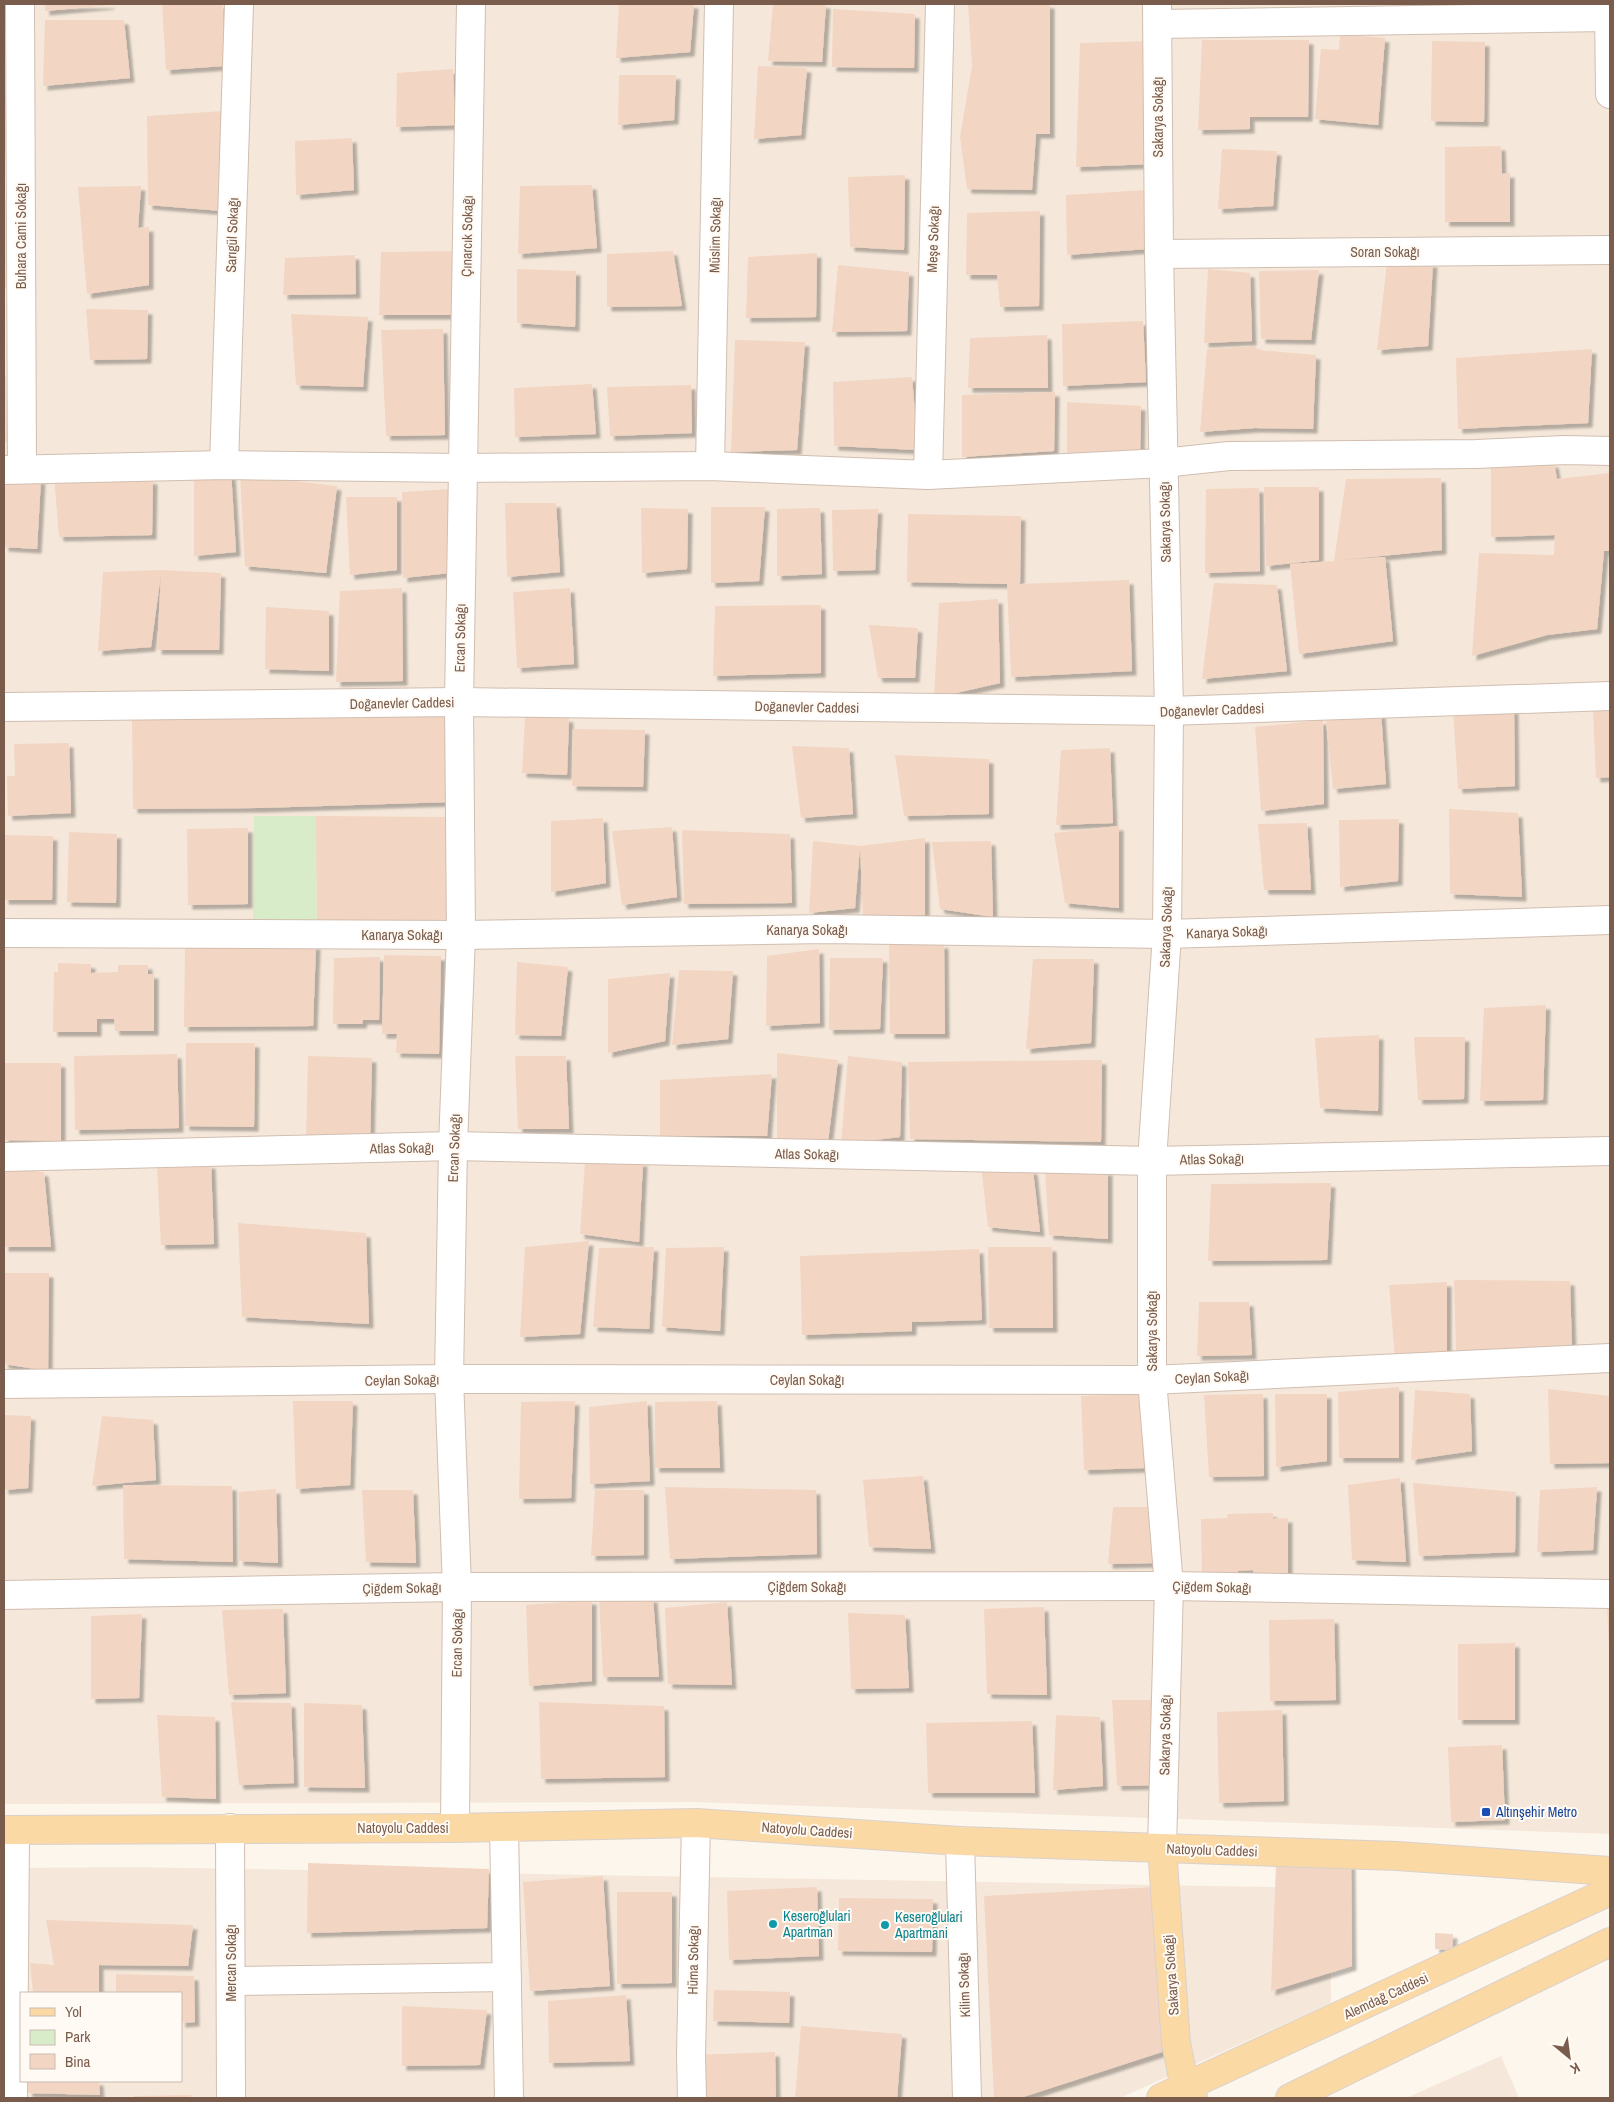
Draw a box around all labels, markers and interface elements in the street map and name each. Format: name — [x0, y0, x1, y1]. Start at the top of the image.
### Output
street label: Sakarya Sokağı — [1149, 76, 1167, 158]
street label: Buhara Cami Sokağı — [12, 183, 30, 289]
street label: Çınarcık Sokağı — [457, 195, 477, 277]
street label: Sarıgül Sokağı — [222, 197, 242, 273]
street label: Müslim Sokağı — [705, 197, 725, 273]
street label: Meşe Sokağı — [923, 205, 943, 273]
street label: Soran Sokağı — [1350, 243, 1420, 261]
street label: Sakarya Sokağı — [1155, 481, 1175, 563]
street label: Ercan Sokağı — [450, 603, 470, 673]
street label: Doğanevler Caddesi — [350, 693, 454, 713]
street label: Doğanevler Caddesi — [755, 697, 859, 717]
street label: Doğanevler Caddesi — [1159, 699, 1265, 721]
street label: Sakarya Sokağı — [1156, 886, 1176, 968]
street label: Kanarya Sokağı — [766, 921, 848, 939]
street label: Kanarya Sokağı — [1186, 922, 1268, 942]
street label: Kanarya Sokağı — [361, 926, 443, 944]
street label: Ercan Sokağı — [444, 1113, 464, 1183]
street label: Atlas Sokağı — [369, 1138, 434, 1158]
street label: Atlas Sokağı — [774, 1144, 839, 1164]
street label: Atlas Sokağı — [1179, 1149, 1244, 1169]
street label: Sakarya Sokağı — [1143, 1290, 1161, 1372]
street label: Ceylan Sokağı — [1174, 1366, 1250, 1388]
street label: Ceylan Sokağı — [365, 1370, 439, 1390]
street label: Ceylan Sokağı — [770, 1371, 844, 1389]
street label: Çiğdem Sokağı — [1172, 1577, 1252, 1597]
street label: Çiğdem Sokağı — [362, 1578, 442, 1598]
street label: Çiğdem Sokağı — [767, 1578, 847, 1596]
street label: Ercan Sokağı — [447, 1608, 467, 1678]
street label: Sakarya Sokağı — [1155, 1694, 1175, 1776]
place label: Altınşehir Metro — [1495, 1803, 1577, 1821]
marker: Altınşehir Metro — [1480, 1806, 1492, 1818]
street label: Natoyolu Caddesi — [761, 1818, 853, 1842]
street label: Natoyolu Caddesi — [357, 1819, 449, 1837]
street label: Natoyolu Caddesi — [1166, 1839, 1258, 1861]
place label: Keseroğlulari Apartman — [782, 1907, 851, 1941]
place label: Keseroğlulari Apartmani — [894, 1908, 963, 1942]
marker: Keseroğlulari Apartman — [767, 1918, 779, 1930]
marker: Keseroğlulari Apartmani — [879, 1919, 891, 1931]
street label: Mercan Sokağı — [222, 1924, 240, 2002]
street label: Hüma Sokağı — [683, 1925, 703, 1995]
street label: Sakarya Sokaği — [1159, 1934, 1183, 2016]
street label: Kilim Sokağı — [954, 1952, 974, 2018]
street label: Alemdağ Caddesi — [1340, 1969, 1431, 2024]
legend — [20, 1992, 182, 2082]
text: Yol — [65, 2001, 82, 2022]
text: Park — [65, 2026, 91, 2047]
north arrow — [1544, 2032, 1594, 2082]
text: Bina — [65, 2051, 90, 2072]
text: K — [1567, 2058, 1583, 2079]

